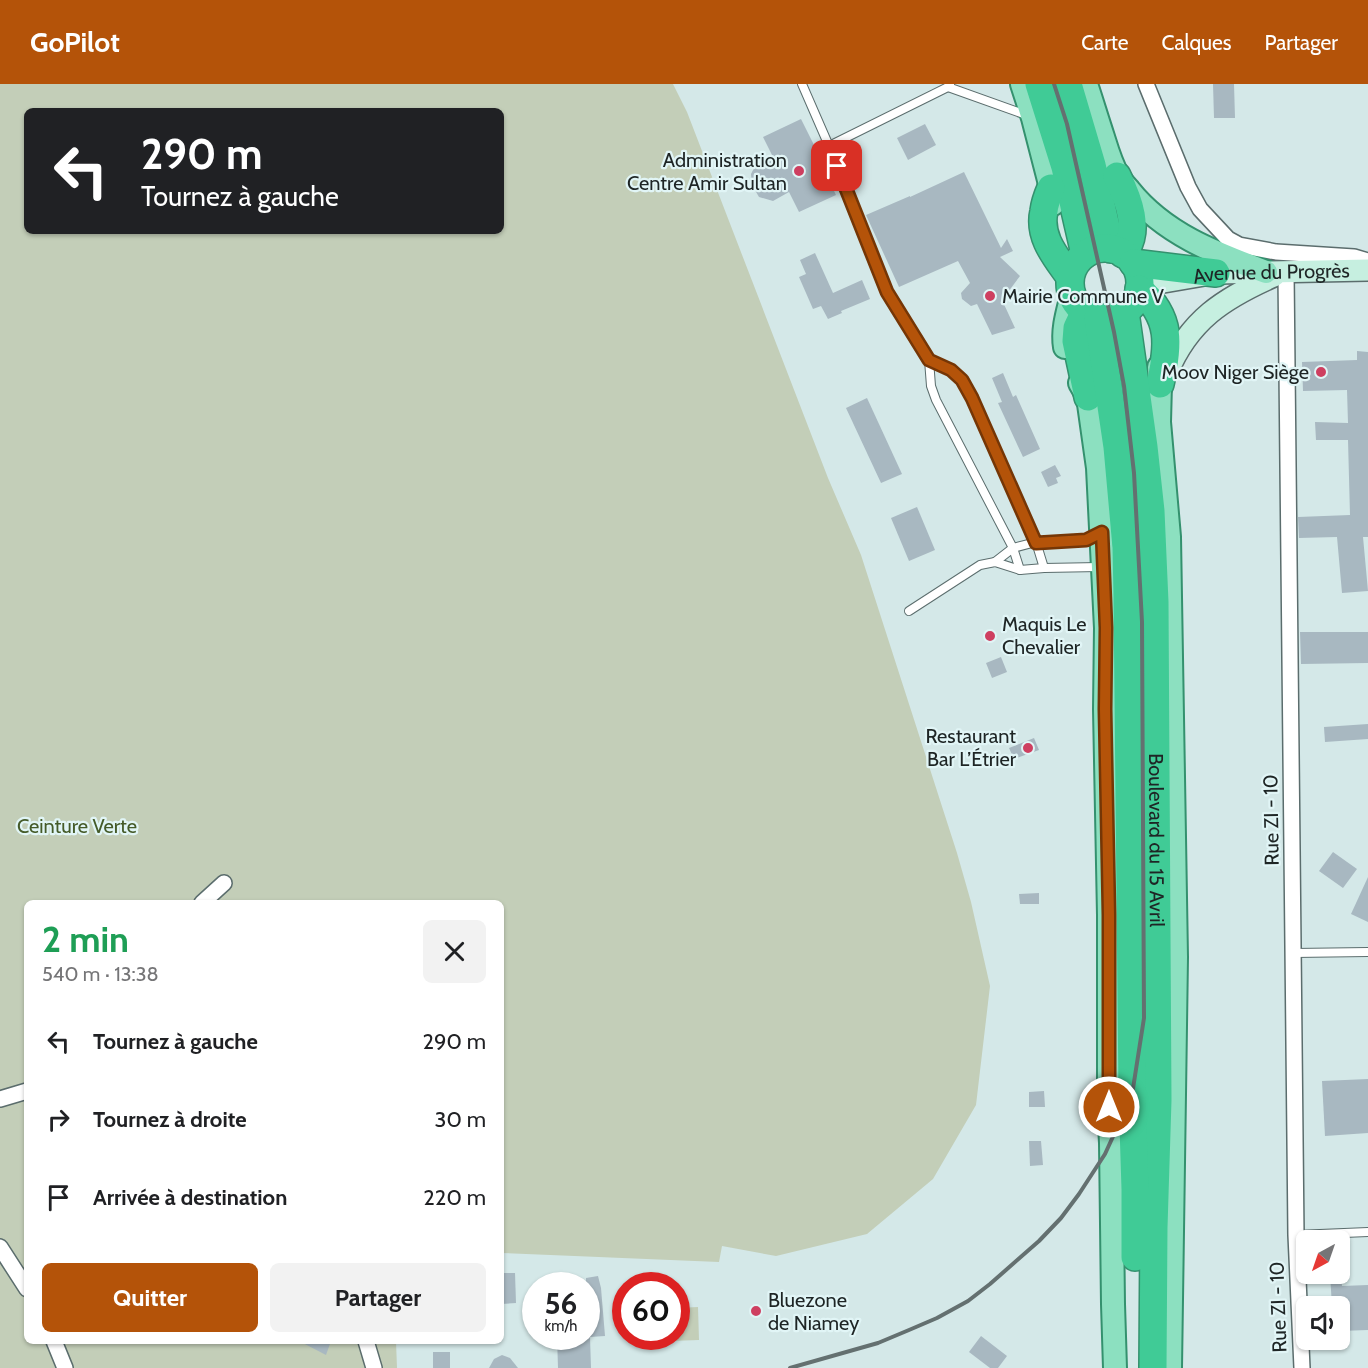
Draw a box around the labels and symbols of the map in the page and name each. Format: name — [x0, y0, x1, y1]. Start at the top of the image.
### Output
pin — [811, 140, 862, 191]
place label: Administration Centre Amir Sultan — [627, 148, 787, 195]
marker: Administration Centre Amir Sultan — [792, 164, 806, 178]
street label: Avenue du Progrès — [1191, 258, 1350, 289]
place label: Mairie Commune V — [1002, 284, 1165, 308]
marker: Mairie Commune V — [983, 289, 997, 303]
place label: Moov Niger Siège — [1161, 360, 1309, 384]
marker: Moov Niger Siège — [1314, 365, 1328, 379]
place label: Maquis Le Chevalier — [1002, 612, 1086, 659]
marker: Maquis Le Chevalier — [983, 629, 997, 643]
place label: Restaurant Bar L’Étrier — [925, 724, 1017, 771]
marker: Restaurant Bar L’Étrier — [1021, 741, 1035, 755]
street label: Boulevard du 15 Avril — [1144, 753, 1169, 928]
street label: Rue ZI - 10 — [1258, 774, 1284, 866]
park label: Ceinture Verte — [17, 814, 137, 838]
position arrow — [1077, 1075, 1141, 1139]
north arrow — [1296, 1230, 1350, 1284]
street label: Rue ZI - 10 — [1264, 1261, 1292, 1353]
speed limit sign: 60 — [612, 1272, 690, 1350]
place label: Bluezone de Niamey — [768, 1288, 859, 1335]
marker: Bluezone de Niamey — [749, 1304, 763, 1318]

